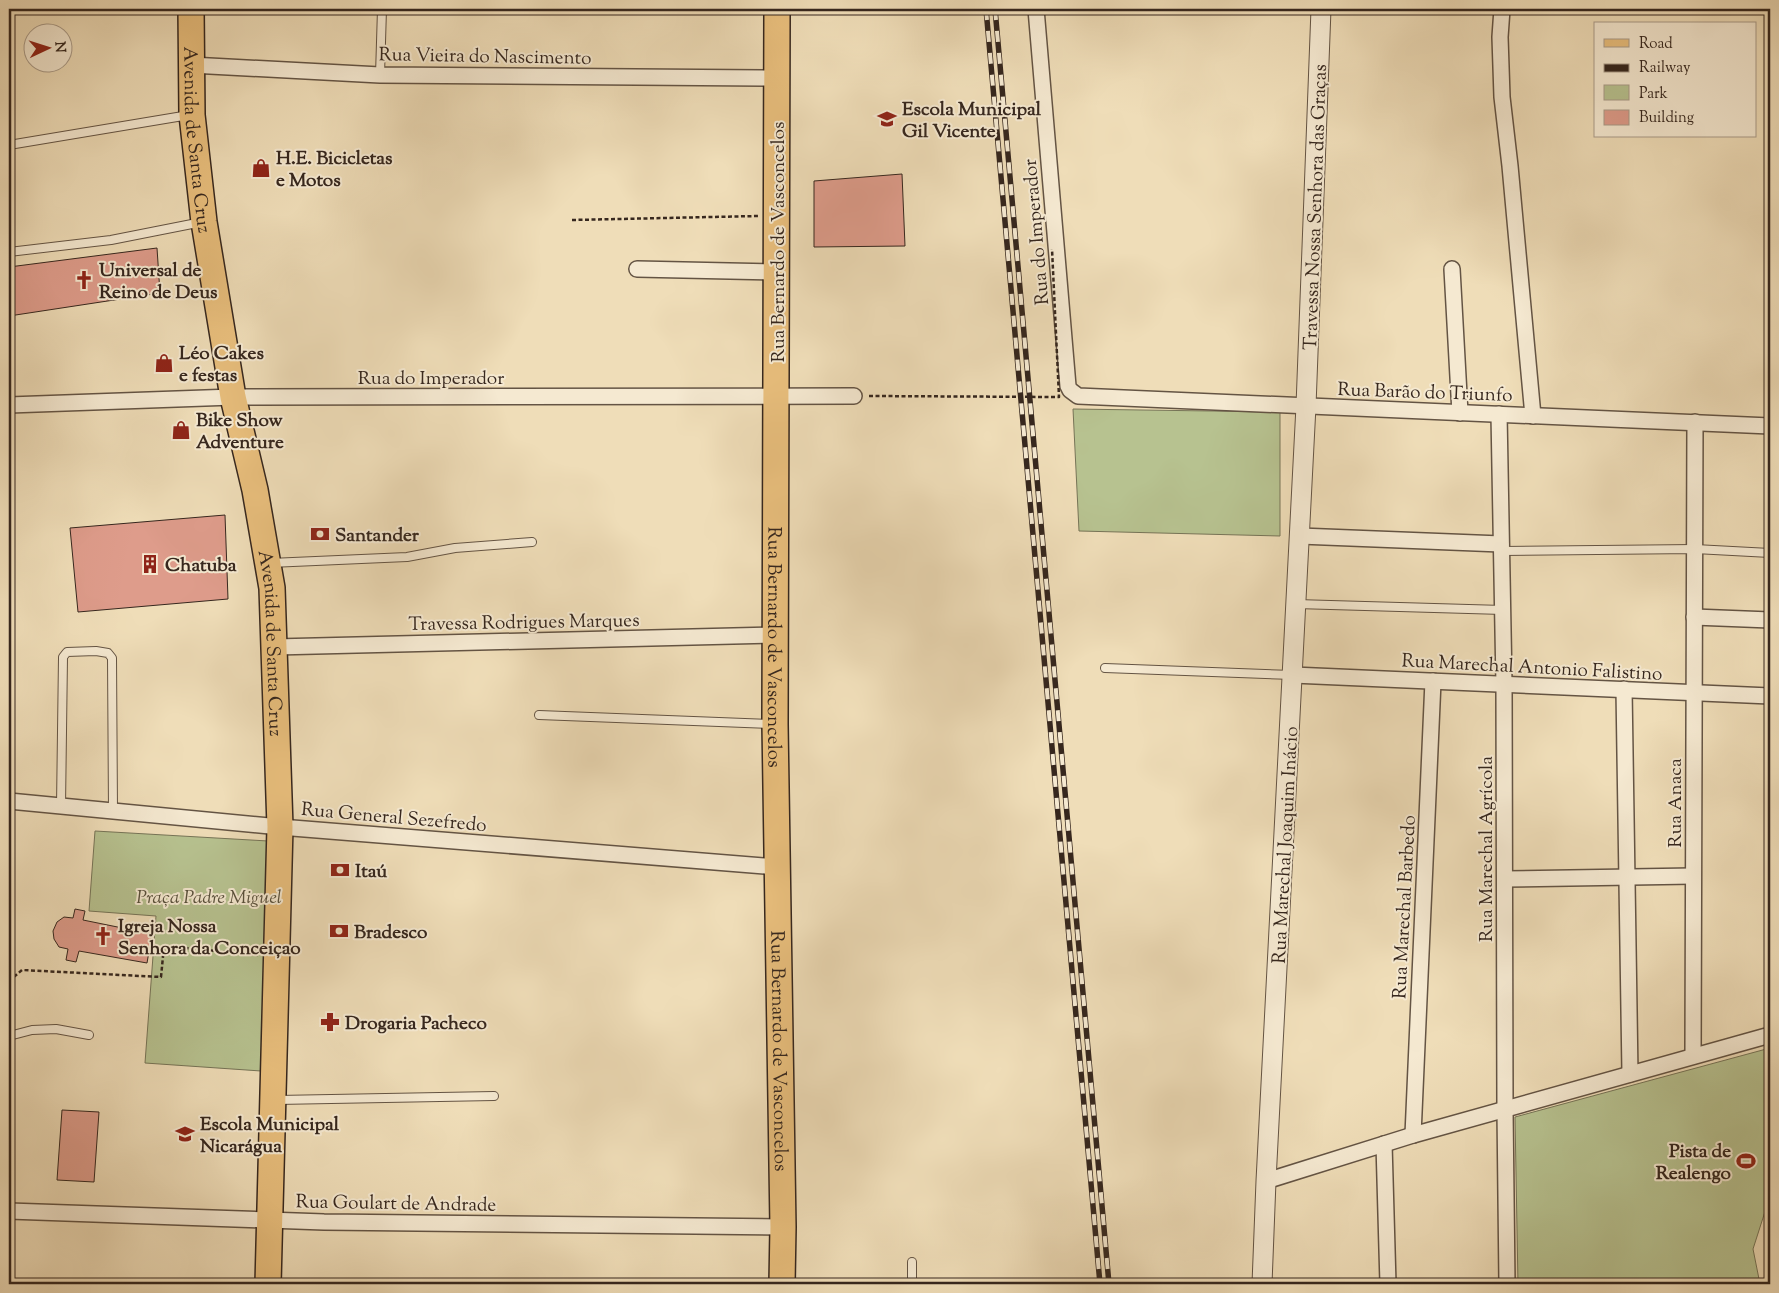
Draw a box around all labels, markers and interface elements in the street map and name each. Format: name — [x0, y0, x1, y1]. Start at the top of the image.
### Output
north arrow — [22, 22, 72, 72]
legend — [1594, 22, 1756, 138]
text: Road — [1639, 34, 1673, 55]
text: N — [49, 41, 69, 54]
street label: Rua Vieira do Nascimento — [378, 42, 592, 73]
street label: Avenida de Santa Cruz — [175, 46, 217, 235]
text: Railway — [1639, 58, 1691, 79]
street label: Travessa Nossa Senhora das Graças — [1298, 64, 1335, 350]
text: Park — [1639, 84, 1668, 105]
place label: Escola Municipal Gil Vicente — [902, 97, 1042, 146]
school or university icon: Escola Municipal Gil Vicente — [876, 108, 898, 130]
text: Building — [1639, 108, 1694, 129]
street label: Rua Bernardo de Vasconcelos — [766, 122, 793, 362]
place label: H.E. Bicicletas e Motos — [276, 146, 393, 195]
shop icon: H.E. Bicicletas e Motos — [250, 157, 272, 179]
street label: Rua do Imperador — [1018, 158, 1057, 306]
place label: Universal de Reino de Deus — [99, 258, 218, 307]
church icon: Universal de Reino de Deus — [73, 269, 95, 291]
place label: Léo Cakes e festas — [179, 341, 264, 390]
shop icon: Léo Cakes e festas — [153, 352, 175, 374]
street label: Rua do Imperador — [358, 366, 504, 393]
street label: Rua Barão do Triunfo — [1337, 377, 1513, 410]
place label: Bike Show Adventure — [196, 408, 284, 457]
shop icon: Bike Show Adventure — [170, 419, 192, 441]
bank icon: Santander — [309, 523, 331, 545]
place label: Santander — [335, 523, 420, 550]
street label: Rua Bernardo de Vasconcelos — [759, 526, 787, 768]
street label: Avenida de Santa Cruz — [250, 548, 288, 737]
building icon: Chatuba — [139, 553, 161, 575]
place label: Chatuba — [165, 553, 237, 580]
street label: Travessa Rodrigues Marques — [408, 608, 640, 639]
street label: Rua Marechal Antonio Falistino — [1401, 648, 1663, 689]
street label: Rua Marechal Joaquim Inácio — [1267, 726, 1306, 965]
street label: Rua Marechal Agrícola — [1474, 756, 1501, 942]
street label: Rua Anaca — [1663, 758, 1690, 848]
street label: Rua General Sezefredo — [300, 797, 488, 840]
street label: Rua Marechal Barbedo — [1387, 814, 1424, 1000]
bank icon: Itaú — [329, 859, 351, 881]
place label: Itaú — [355, 859, 387, 886]
park label: Praça Padre Miguel — [136, 885, 282, 912]
place label: Igreja Nossa Senhora da Conceiçao — [118, 914, 301, 963]
bank icon: Bradesco — [328, 920, 350, 942]
place label: Bradesco — [354, 920, 428, 947]
church icon: Igreja Nossa Senhora da Conceiçao — [92, 925, 114, 947]
street label: Rua Bernardo de Vasconcelos — [762, 930, 793, 1172]
pharmacy icon: Drogaria Pacheco — [319, 1011, 341, 1033]
place label: Drogaria Pacheco — [345, 1011, 487, 1038]
place label: Escola Municipal Nicarágua — [200, 1112, 340, 1161]
school or university icon: Escola Municipal Nicarágua — [174, 1123, 196, 1145]
place label: Pista de Realengo — [1656, 1139, 1732, 1188]
sports icon: Pista de Realengo — [1735, 1150, 1757, 1172]
street label: Rua Goulart de Andrade — [295, 1189, 497, 1220]

